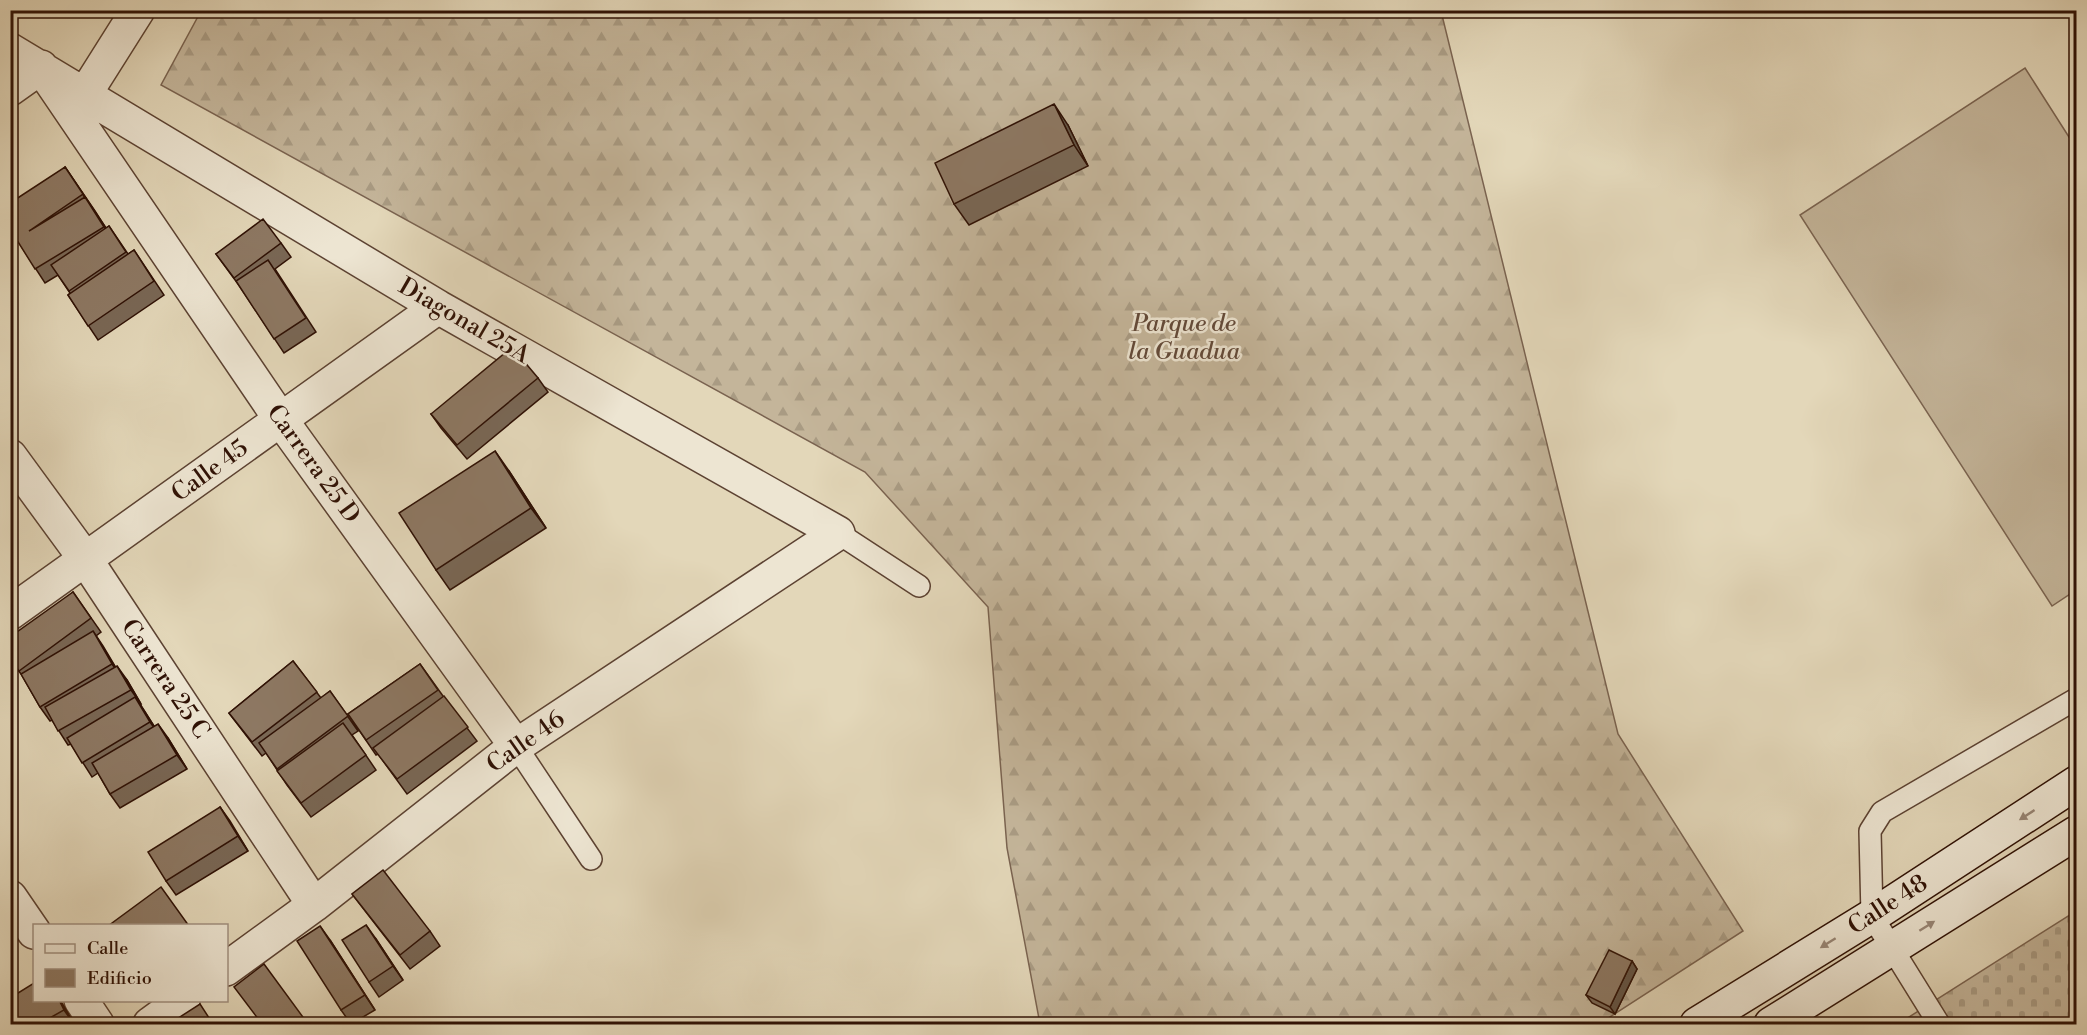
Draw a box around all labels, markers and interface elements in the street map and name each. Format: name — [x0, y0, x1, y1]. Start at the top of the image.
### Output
street label: Diagonal 25A — [393, 271, 535, 371]
park label: Parque de la Guadua — [1128, 309, 1240, 367]
street label: Carrera 25 D — [260, 399, 366, 529]
street label: Calle 45 — [166, 433, 254, 509]
street label: Carrera 25 C — [114, 614, 216, 744]
street label: Calle 46 — [481, 704, 571, 780]
one-way arrow — [2020, 809, 2036, 821]
street label: Calle 48 — [1843, 868, 1933, 942]
one-way arrow — [1919, 921, 1935, 932]
legend — [33, 924, 228, 1002]
text: Calle — [87, 937, 128, 960]
one-way arrow — [1820, 938, 1836, 949]
text: Edificio — [87, 967, 152, 990]

